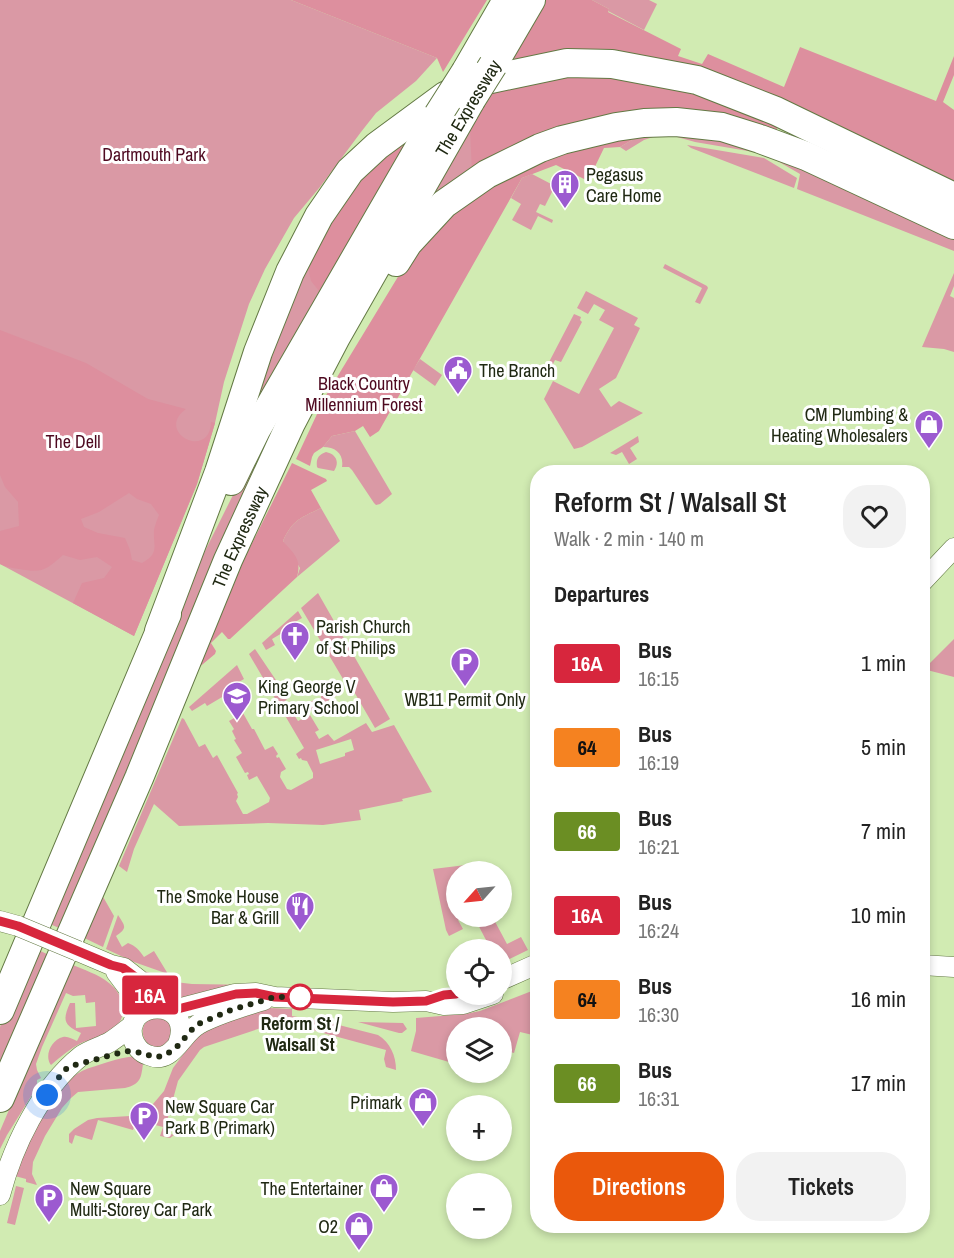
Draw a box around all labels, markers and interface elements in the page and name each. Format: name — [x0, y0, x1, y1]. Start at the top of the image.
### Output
street label: The Expressway — [429, 54, 507, 161]
park label: Dartmouth Park — [102, 142, 206, 167]
place label: Pegasus Care Home — [586, 162, 661, 208]
building icon: Pegasus Care Home — [549, 168, 581, 210]
public building icon: The Branch — [442, 354, 474, 396]
place label: The Branch — [479, 358, 555, 383]
park label: Black Country Millennium Forest — [305, 371, 423, 417]
place label: CM Plumbing & Heating Wholesalers — [771, 402, 908, 448]
shop icon: CM Plumbing & Heating Wholesalers — [913, 408, 945, 450]
park label: The Dell — [46, 429, 100, 454]
street label: The Expressway — [205, 481, 273, 592]
text: Reform St / Walsall St — [554, 483, 786, 521]
button: heart — [843, 485, 906, 548]
text: Walk · 2 min · 140 m — [554, 525, 704, 552]
text: Departures — [554, 579, 649, 609]
place label: Parish Church of St Philips — [316, 614, 410, 660]
church icon: Parish Church of St Philips — [279, 620, 311, 662]
text: Bus — [638, 635, 672, 665]
parking icon: WB11 Permit Only — [449, 646, 481, 688]
text: 1 min — [861, 648, 906, 678]
text: 16A — [571, 649, 603, 678]
text: 16:15 — [638, 665, 679, 692]
place label: King George V Primary School — [258, 674, 359, 720]
school or university icon: King George V Primary School — [221, 680, 253, 722]
place label: WB11 Permit Only — [404, 687, 526, 712]
text: Bus — [638, 719, 672, 749]
text: 5 min — [861, 732, 906, 762]
text: 64 — [577, 733, 597, 762]
text: 16:19 — [638, 749, 679, 776]
text: Bus — [638, 803, 672, 833]
text: 7 min — [861, 816, 906, 846]
text: 66 — [577, 817, 597, 846]
text: 16:21 — [638, 833, 679, 860]
north arrow — [446, 861, 512, 927]
map controls — [446, 861, 512, 1239]
place label: The Smoke House Bar & Grill — [157, 884, 279, 930]
text: Bus — [638, 887, 672, 917]
restaurant icon: The Smoke House Bar & Grill — [284, 890, 316, 932]
text: 10 min — [851, 900, 906, 930]
text: 16A — [571, 901, 603, 930]
text: 16:24 — [638, 917, 679, 944]
button: locate — [446, 939, 512, 1005]
text: Bus — [638, 971, 672, 1001]
line badge: 16A — [116, 976, 184, 1014]
text: 16A — [134, 981, 166, 1010]
marker: Reform St / Walsall St — [287, 984, 313, 1010]
text: 16 min — [851, 984, 906, 1014]
text: 64 — [577, 985, 597, 1014]
text: 16:30 — [638, 1001, 679, 1028]
place label: Reform St / Walsall St — [261, 1011, 340, 1057]
button: layers — [446, 1017, 512, 1083]
text: Bus — [638, 1055, 672, 1085]
text: 17 min — [851, 1068, 906, 1098]
text: 66 — [577, 1069, 597, 1098]
your location — [32, 1080, 62, 1110]
text: 16:31 — [638, 1085, 679, 1112]
shop icon: Primark — [407, 1086, 439, 1128]
place label: Primark — [350, 1090, 403, 1115]
place label: New Square Car Park B (Primark) — [165, 1094, 275, 1140]
button: + — [446, 1095, 512, 1161]
parking icon: New Square Car Park B (Primark) — [128, 1100, 160, 1142]
button: Directions — [554, 1152, 724, 1221]
button: Tickets — [736, 1152, 906, 1221]
shop icon: The Entertainer — [368, 1172, 400, 1214]
button: − — [446, 1173, 512, 1239]
place label: New Square Multi-Storey Car Park — [70, 1176, 213, 1222]
place label: The Entertainer — [260, 1176, 363, 1201]
parking icon: New Square Multi-Storey Car Park — [33, 1182, 65, 1224]
shop icon: O2 — [343, 1210, 375, 1252]
place label: O2 — [318, 1214, 338, 1239]

